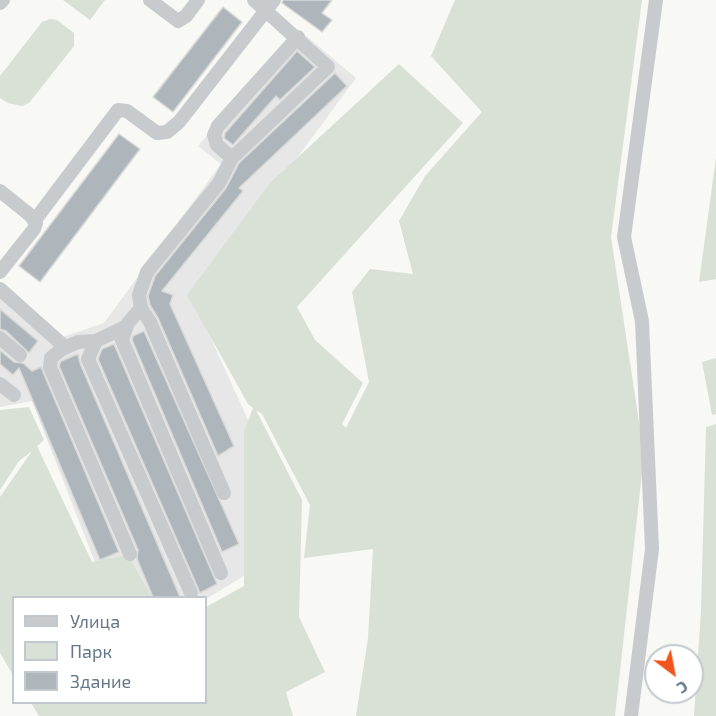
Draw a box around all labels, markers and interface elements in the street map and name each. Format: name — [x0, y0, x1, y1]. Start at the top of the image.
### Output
legend — [12, 596, 207, 704]
text: Улица — [70, 610, 120, 632]
text: Парк — [70, 640, 112, 662]
north arrow — [644, 644, 704, 704]
text: Здание — [70, 670, 131, 692]
text: С — [674, 677, 692, 699]

